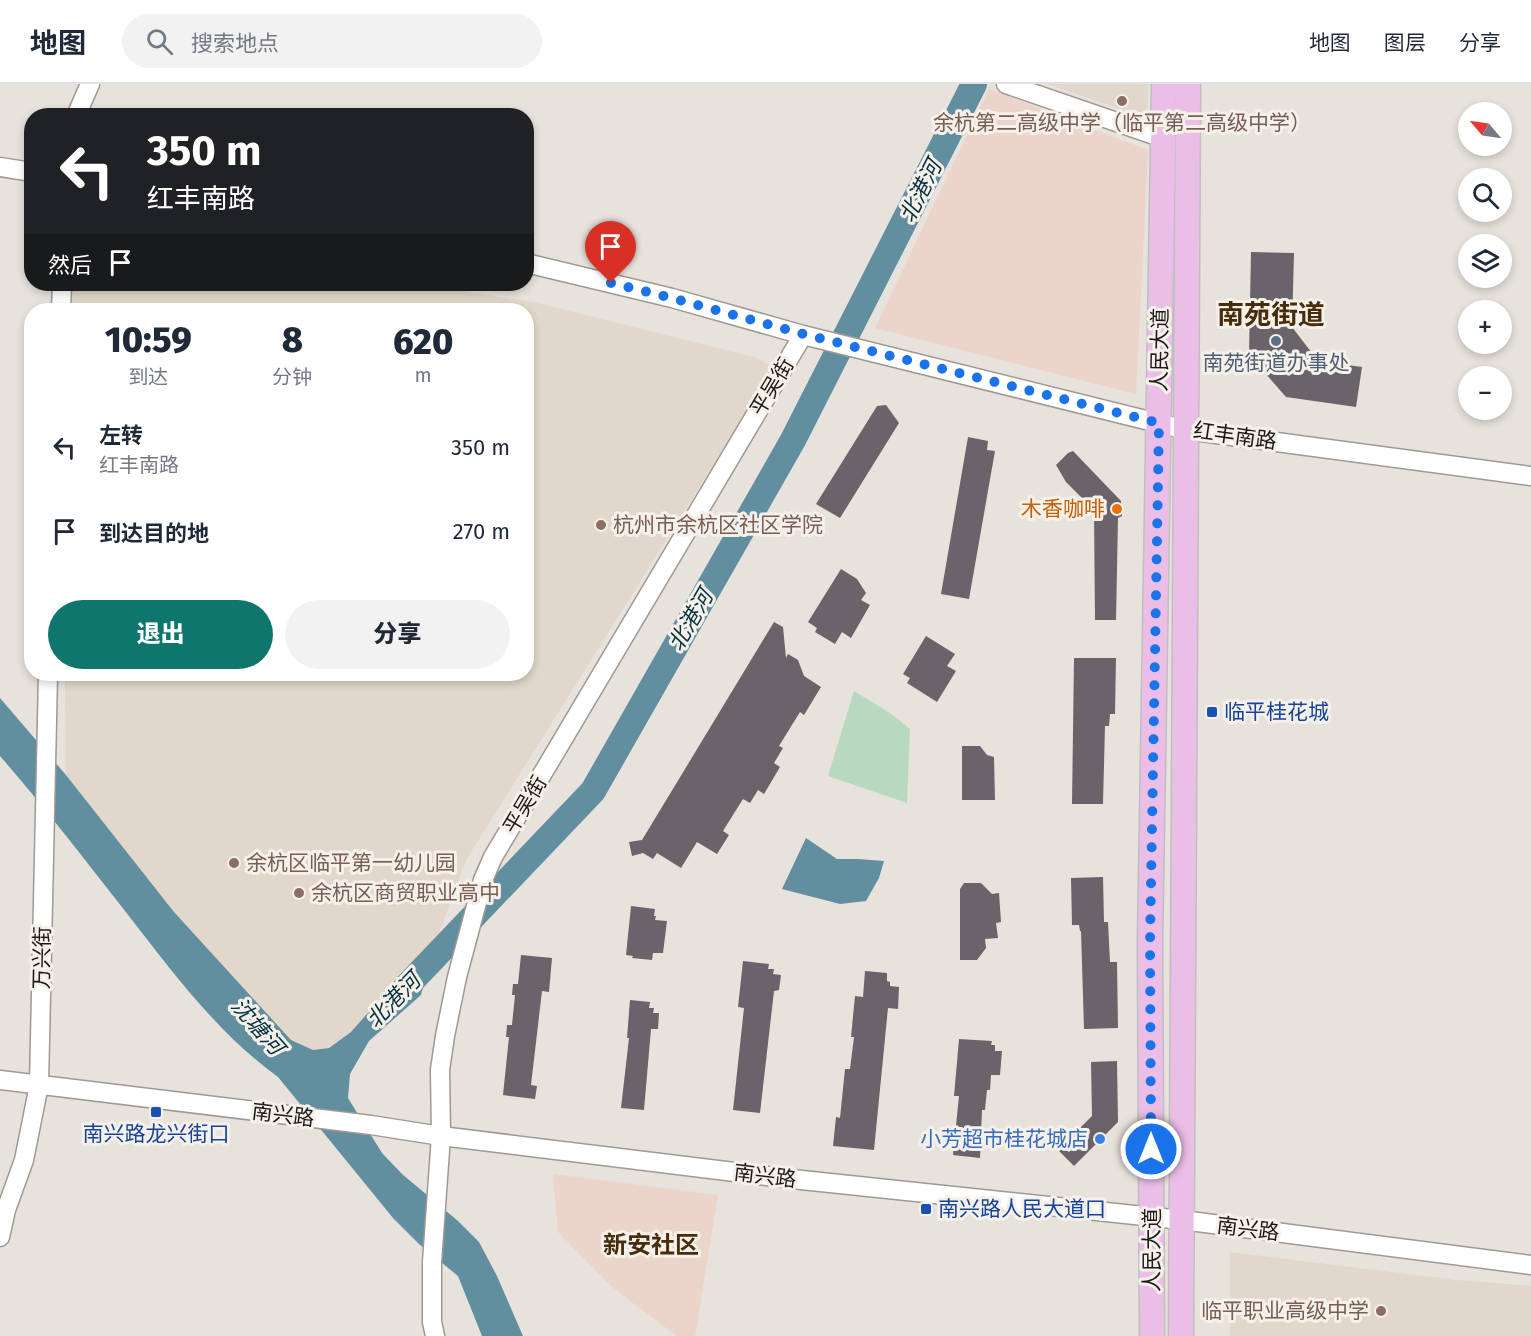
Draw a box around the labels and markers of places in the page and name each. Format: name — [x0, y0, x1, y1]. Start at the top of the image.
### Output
marker: 余杭第二高级中学（临平第二高级中学） — [1115, 94, 1129, 108]
place label: 余杭第二高级中学（临平第二高级中学） — [933, 110, 1311, 136]
pin — [585, 221, 636, 283]
marker: 南苑街道办事处 — [1269, 334, 1283, 348]
place label: 南苑街道办事处 — [1203, 350, 1350, 376]
place label: 木香咖啡 — [1021, 496, 1105, 522]
marker: 木香咖啡 — [1110, 502, 1124, 516]
place label: 杭州市余杭区社区学院 — [613, 512, 823, 538]
marker: 杭州市余杭区社区学院 — [594, 518, 608, 532]
place label: 临平桂花城 — [1224, 699, 1329, 725]
marker: 临平桂花城 — [1205, 705, 1219, 719]
place label: 余杭区临平第一幼儿园 — [246, 850, 456, 876]
marker: 余杭区临平第一幼儿园 — [227, 856, 241, 870]
place label: 余杭区商贸职业高中 — [311, 880, 500, 906]
marker: 余杭区商贸职业高中 — [292, 886, 306, 900]
marker: 南兴路龙兴街口 — [149, 1105, 163, 1119]
place label: 南兴路龙兴街口 — [83, 1121, 230, 1147]
place label: 小芳超市桂花城店 — [920, 1126, 1088, 1152]
marker: 小芳超市桂花城店 — [1093, 1132, 1107, 1146]
place label: 南兴路人民大道口 — [938, 1196, 1106, 1222]
marker: 南兴路人民大道口 — [919, 1202, 933, 1216]
place label: 临平职业高级中学 — [1201, 1298, 1369, 1324]
marker: 临平职业高级中学 — [1374, 1304, 1388, 1318]

